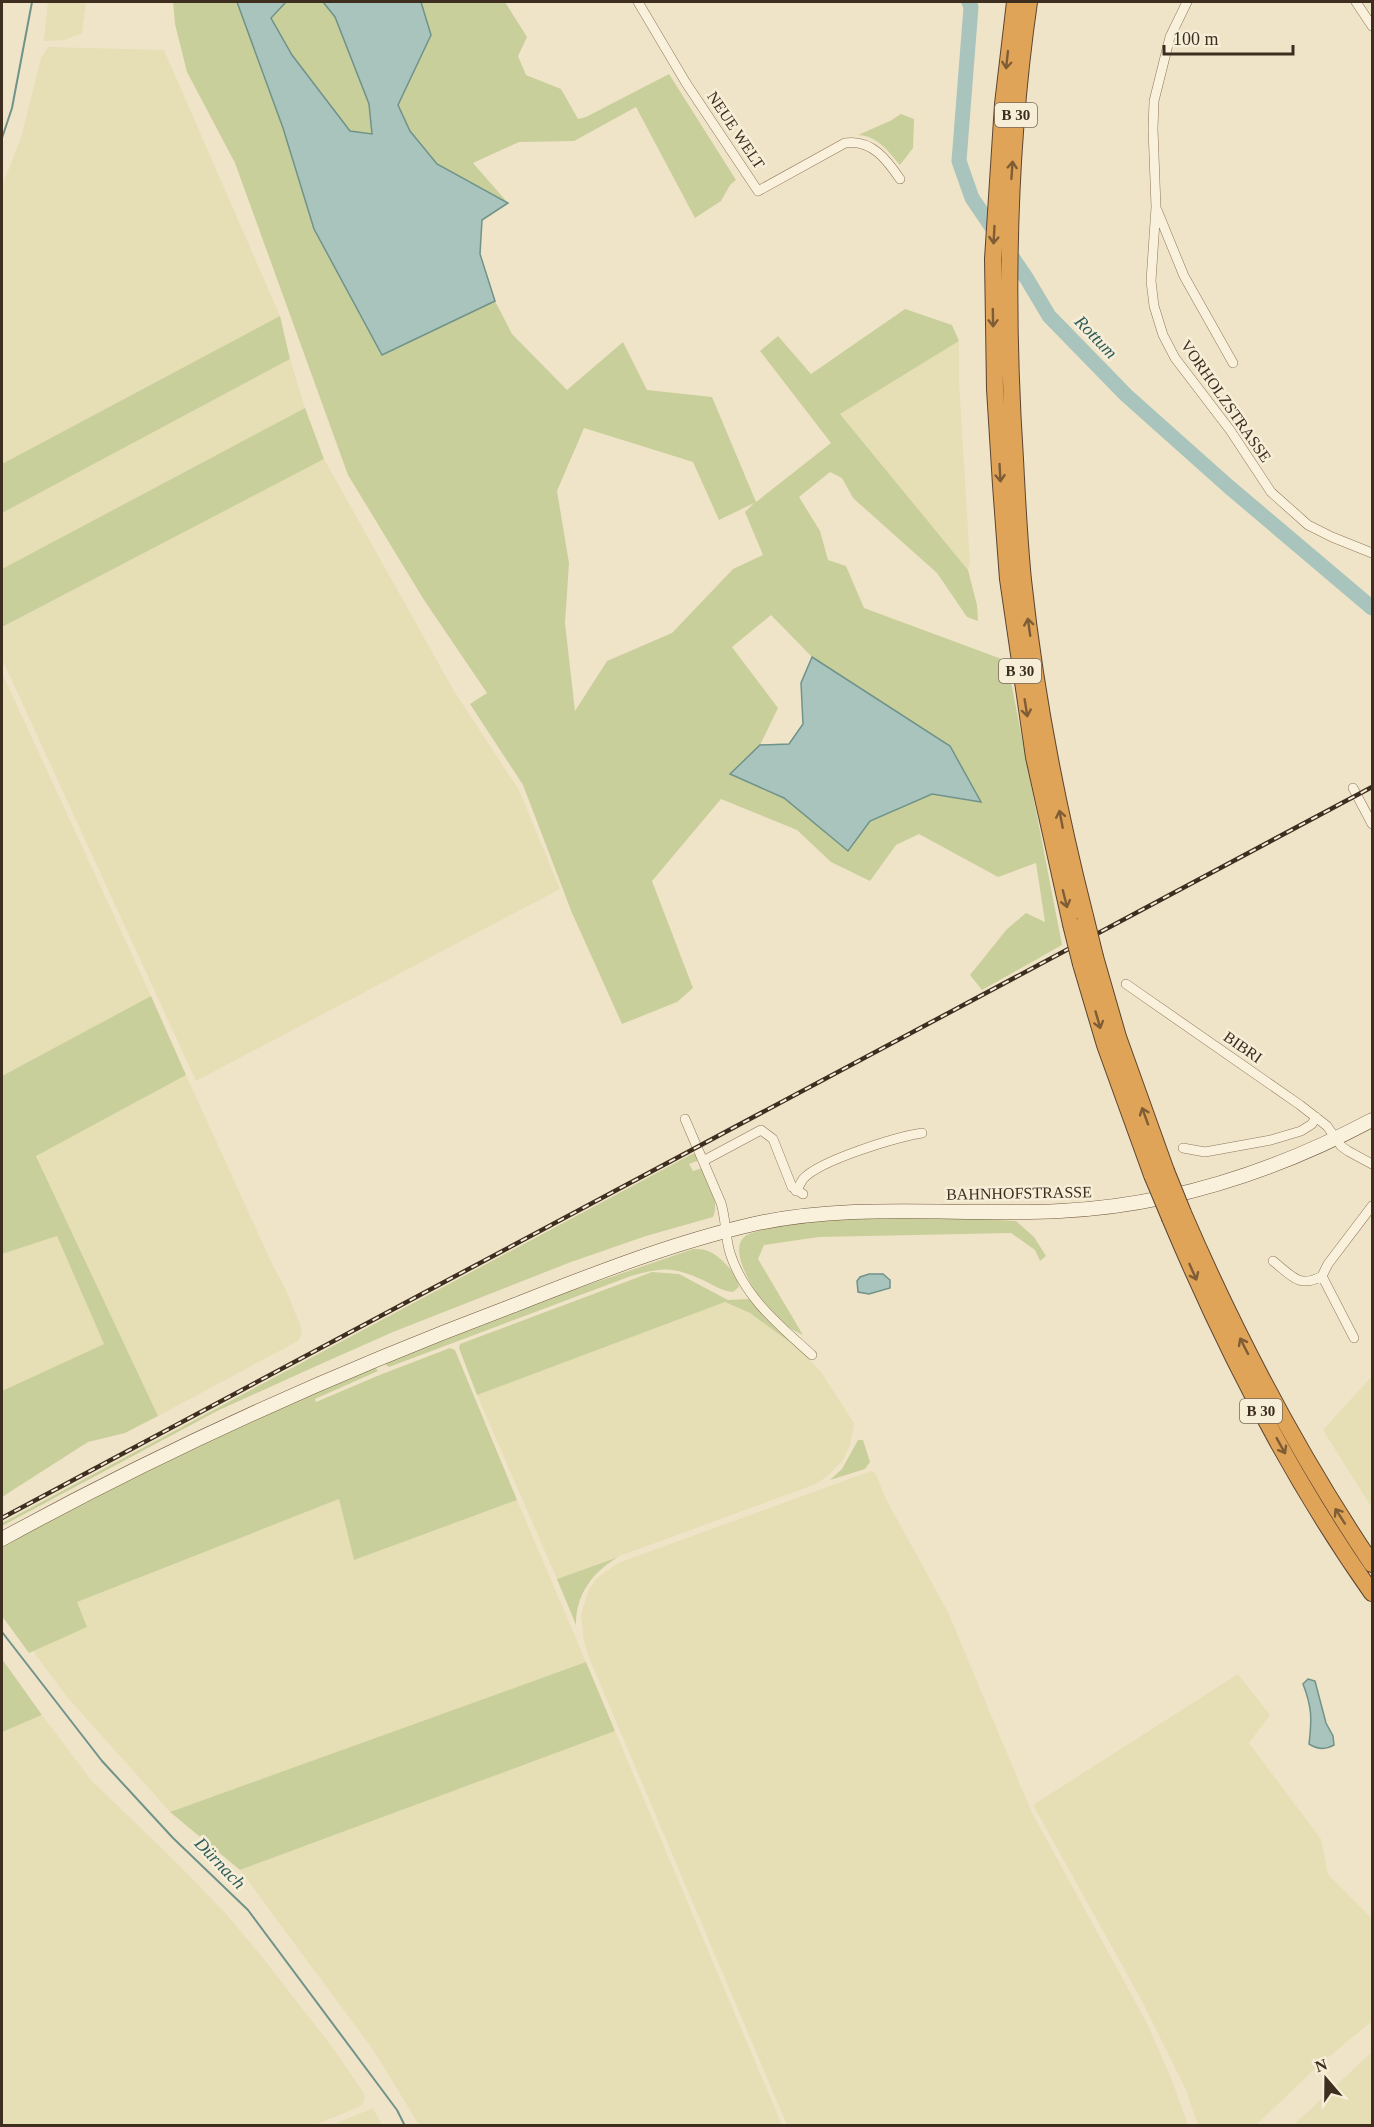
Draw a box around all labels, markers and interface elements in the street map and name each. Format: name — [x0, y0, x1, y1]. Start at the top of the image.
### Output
scale bar — [1164, 18, 1293, 56]
text: 100 m — [1173, 29, 1219, 49]
one-way arrow — [1002, 49, 1013, 69]
street label: NEUE WELT — [704, 88, 768, 172]
road number: B 30 — [995, 103, 1037, 127]
one-way arrow — [1007, 160, 1018, 180]
one-way arrow — [989, 225, 1000, 245]
one-way arrow — [987, 307, 999, 327]
water label: Rottum — [1070, 311, 1121, 363]
street label: VORHOLZSTRASSE — [1177, 337, 1275, 465]
one-way arrow — [994, 462, 1005, 482]
one-way arrow — [1024, 617, 1035, 637]
road number: B 30 — [999, 659, 1041, 683]
one-way arrow — [1021, 698, 1032, 717]
one-way arrow — [1055, 810, 1067, 829]
one-way arrow — [1059, 889, 1071, 908]
one-way arrow — [1093, 1010, 1104, 1029]
street label: BIBRI — [1221, 1028, 1265, 1066]
one-way arrow — [1139, 1107, 1150, 1126]
street label: BAHNHOFSTRASSE — [946, 1183, 1092, 1203]
one-way arrow — [1188, 1262, 1199, 1281]
one-way arrow — [1238, 1338, 1249, 1356]
road number: B 30 — [1240, 1399, 1282, 1423]
one-way arrow — [1275, 1437, 1287, 1454]
one-way arrow — [1334, 1508, 1346, 1525]
water label: Dürnach — [190, 1832, 249, 1893]
north arrow — [1296, 2049, 1356, 2109]
text: N — [1313, 2055, 1330, 2075]

